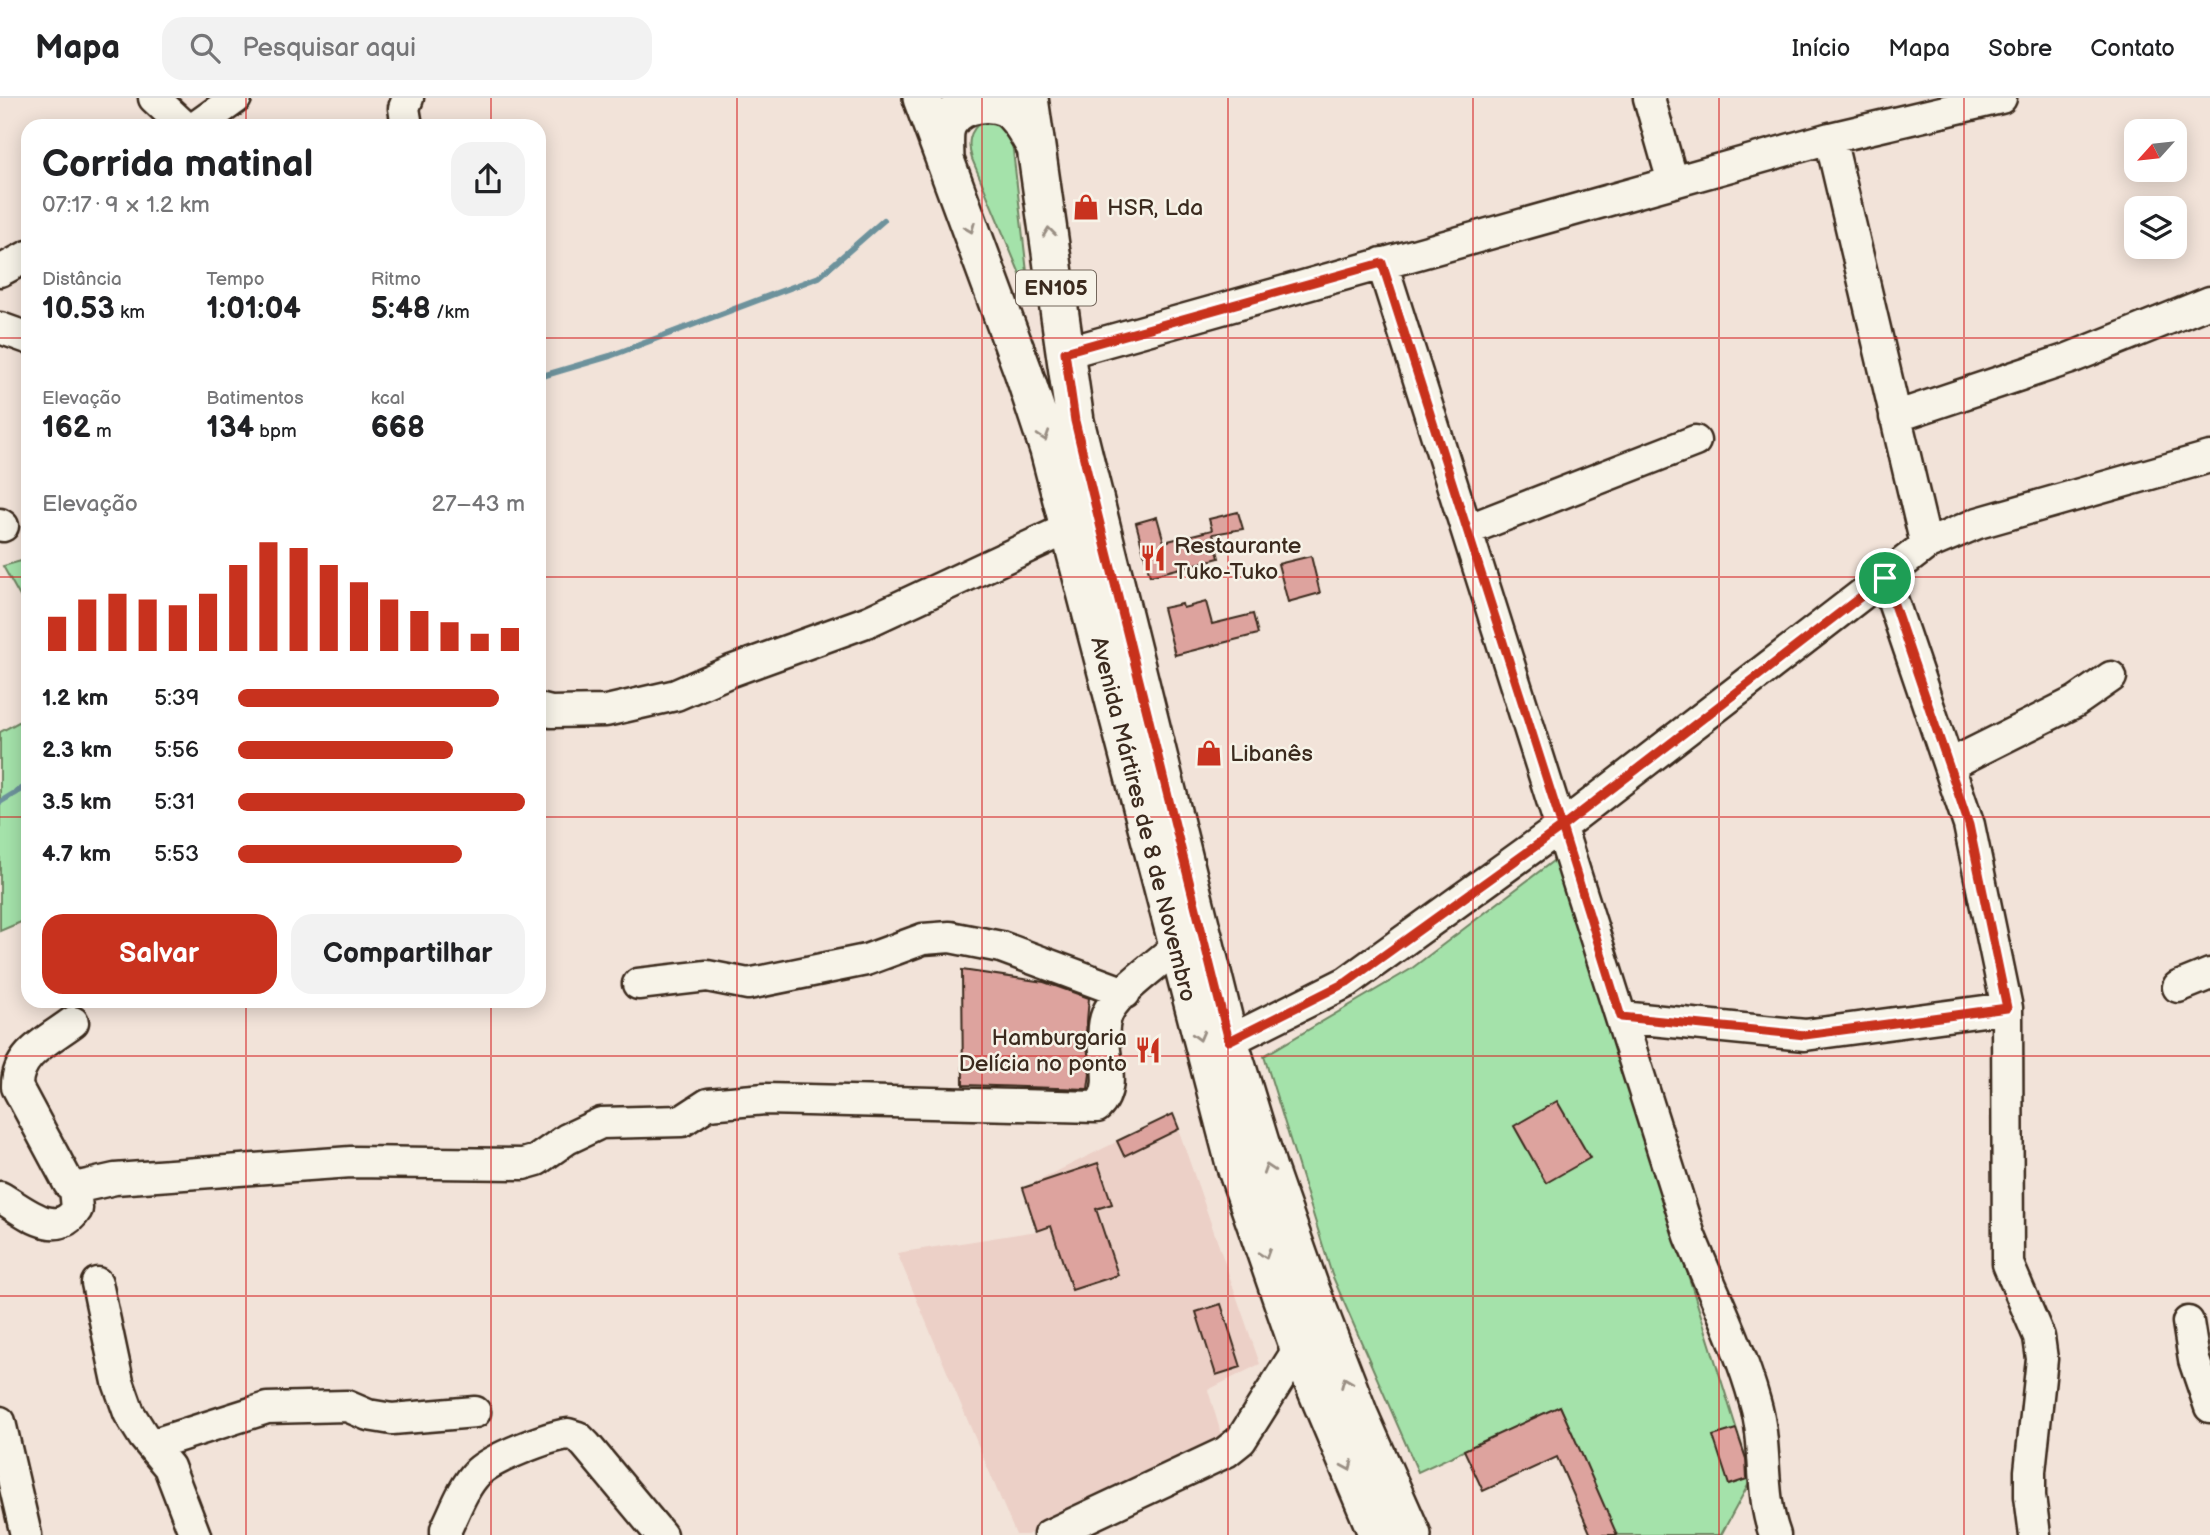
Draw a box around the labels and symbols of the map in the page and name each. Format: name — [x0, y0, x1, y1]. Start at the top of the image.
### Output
north arrow — [2124, 119, 2188, 182]
shop icon: HSR, Lda — [1071, 192, 1101, 222]
place label: HSR, Lda — [1107, 194, 1203, 222]
one-way arrow — [962, 221, 976, 234]
one-way arrow — [1042, 226, 1057, 238]
road number: EN105 — [1016, 270, 1096, 306]
one-way arrow — [1036, 430, 1051, 442]
place label: Restaurante Tuko-Tuko — [1174, 532, 1301, 586]
restaurant icon: Restaurante Tuko-Tuko — [1138, 543, 1168, 573]
pin — [1855, 548, 1915, 608]
street label: Avenida Mártires de 8 de Novembro — [1084, 634, 1202, 1005]
shop icon: Libanês — [1194, 738, 1224, 768]
place label: Libanês — [1230, 740, 1313, 768]
place label: Hamburgaria Delícia no ponto — [958, 1024, 1127, 1078]
one-way arrow — [1191, 1030, 1205, 1042]
restaurant icon: Hamburgaria Delícia no ponto — [1133, 1035, 1163, 1065]
one-way arrow — [1262, 1163, 1276, 1175]
one-way arrow — [1257, 1247, 1271, 1259]
one-way arrow — [1340, 1377, 1354, 1390]
one-way arrow — [1339, 1459, 1353, 1471]

